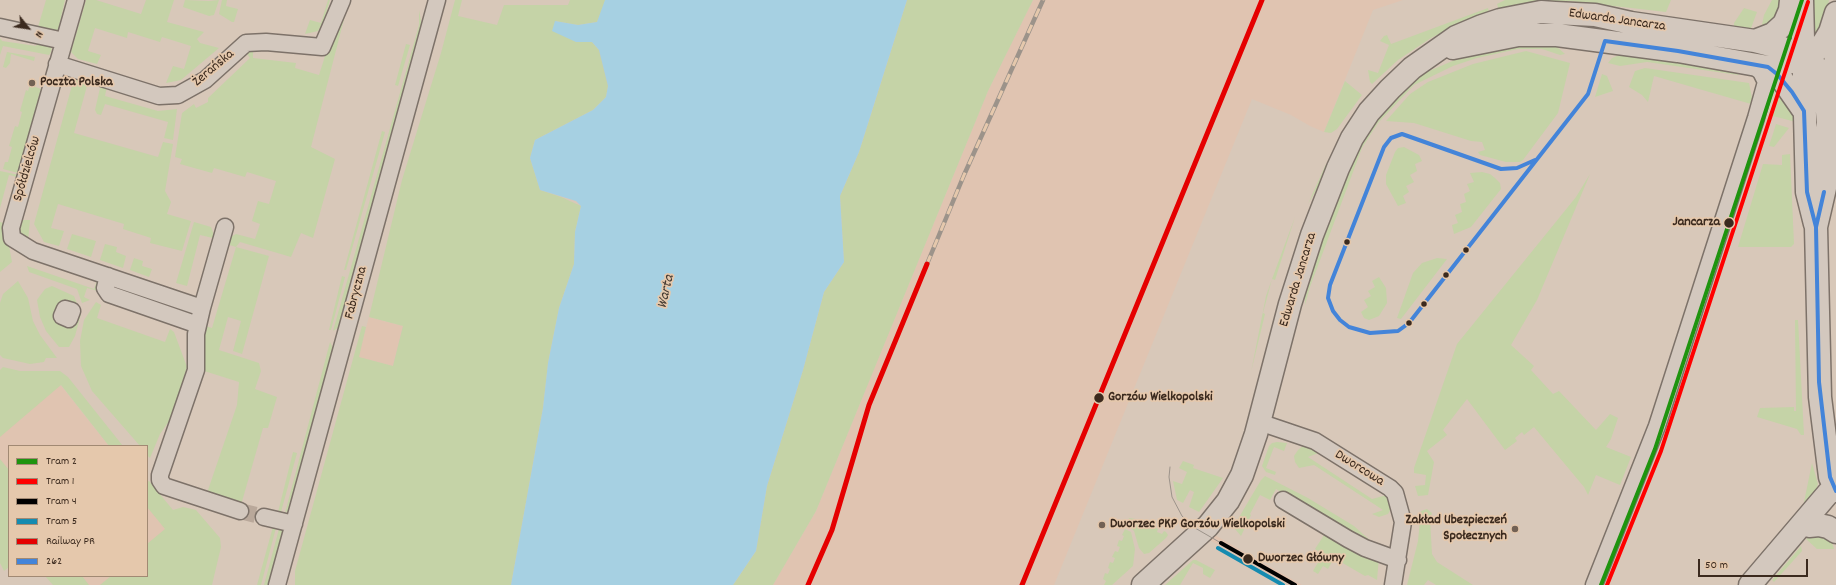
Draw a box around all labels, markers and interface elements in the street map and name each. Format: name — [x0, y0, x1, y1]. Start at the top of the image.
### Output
street label: Edwarda Jancarza — [1568, 6, 1666, 36]
north arrow — [8, 8, 48, 48]
text: N — [30, 28, 47, 40]
street label: Żerańska — [190, 47, 238, 91]
place label: Poczta Polska — [40, 75, 113, 91]
marker: Poczta Polska — [27, 78, 37, 88]
street label: Spółdzielców — [11, 134, 45, 204]
place label: Jancarza — [1673, 215, 1720, 231]
marker: Jancarza — [1722, 216, 1736, 230]
street label: Edwarda Jancarza — [1277, 231, 1321, 329]
unlabelled marker — [1342, 237, 1352, 247]
unlabelled marker — [1461, 245, 1471, 255]
street label: Fabryczna — [342, 265, 372, 321]
unlabelled marker — [1441, 270, 1451, 280]
water label: Warta — [654, 274, 680, 310]
unlabelled marker — [1419, 299, 1429, 309]
unlabelled marker — [1404, 318, 1414, 328]
place label: Gorzów Wielkopolski — [1108, 390, 1213, 406]
marker: Gorzów Wielkopolski — [1092, 391, 1106, 405]
legend — [8, 445, 148, 577]
street label: Dworcowa — [1331, 447, 1387, 491]
text: Tram 2 — [46, 453, 77, 470]
text: Tram 1 — [46, 473, 75, 490]
text: Tram 4 — [46, 493, 77, 510]
text: Tram 5 — [46, 513, 77, 530]
place label: Zakład Ubezpieczeń Społecznych — [1406, 513, 1507, 546]
place label: Dworzec PKP Gorzów Wielkopolski — [1110, 517, 1285, 533]
marker: Dworzec PKP Gorzów Wielkopolski — [1097, 520, 1107, 530]
marker: Zakład Ubezpieczeń Społecznych — [1510, 524, 1520, 534]
text: Railway PR — [46, 533, 95, 550]
place label: Dworzec Główny — [1258, 551, 1344, 567]
scale bar — [1700, 551, 1810, 577]
marker: Dworzec Główny — [1241, 552, 1255, 566]
text: 262 — [46, 553, 62, 570]
text: 50 m — [1705, 557, 1728, 574]

